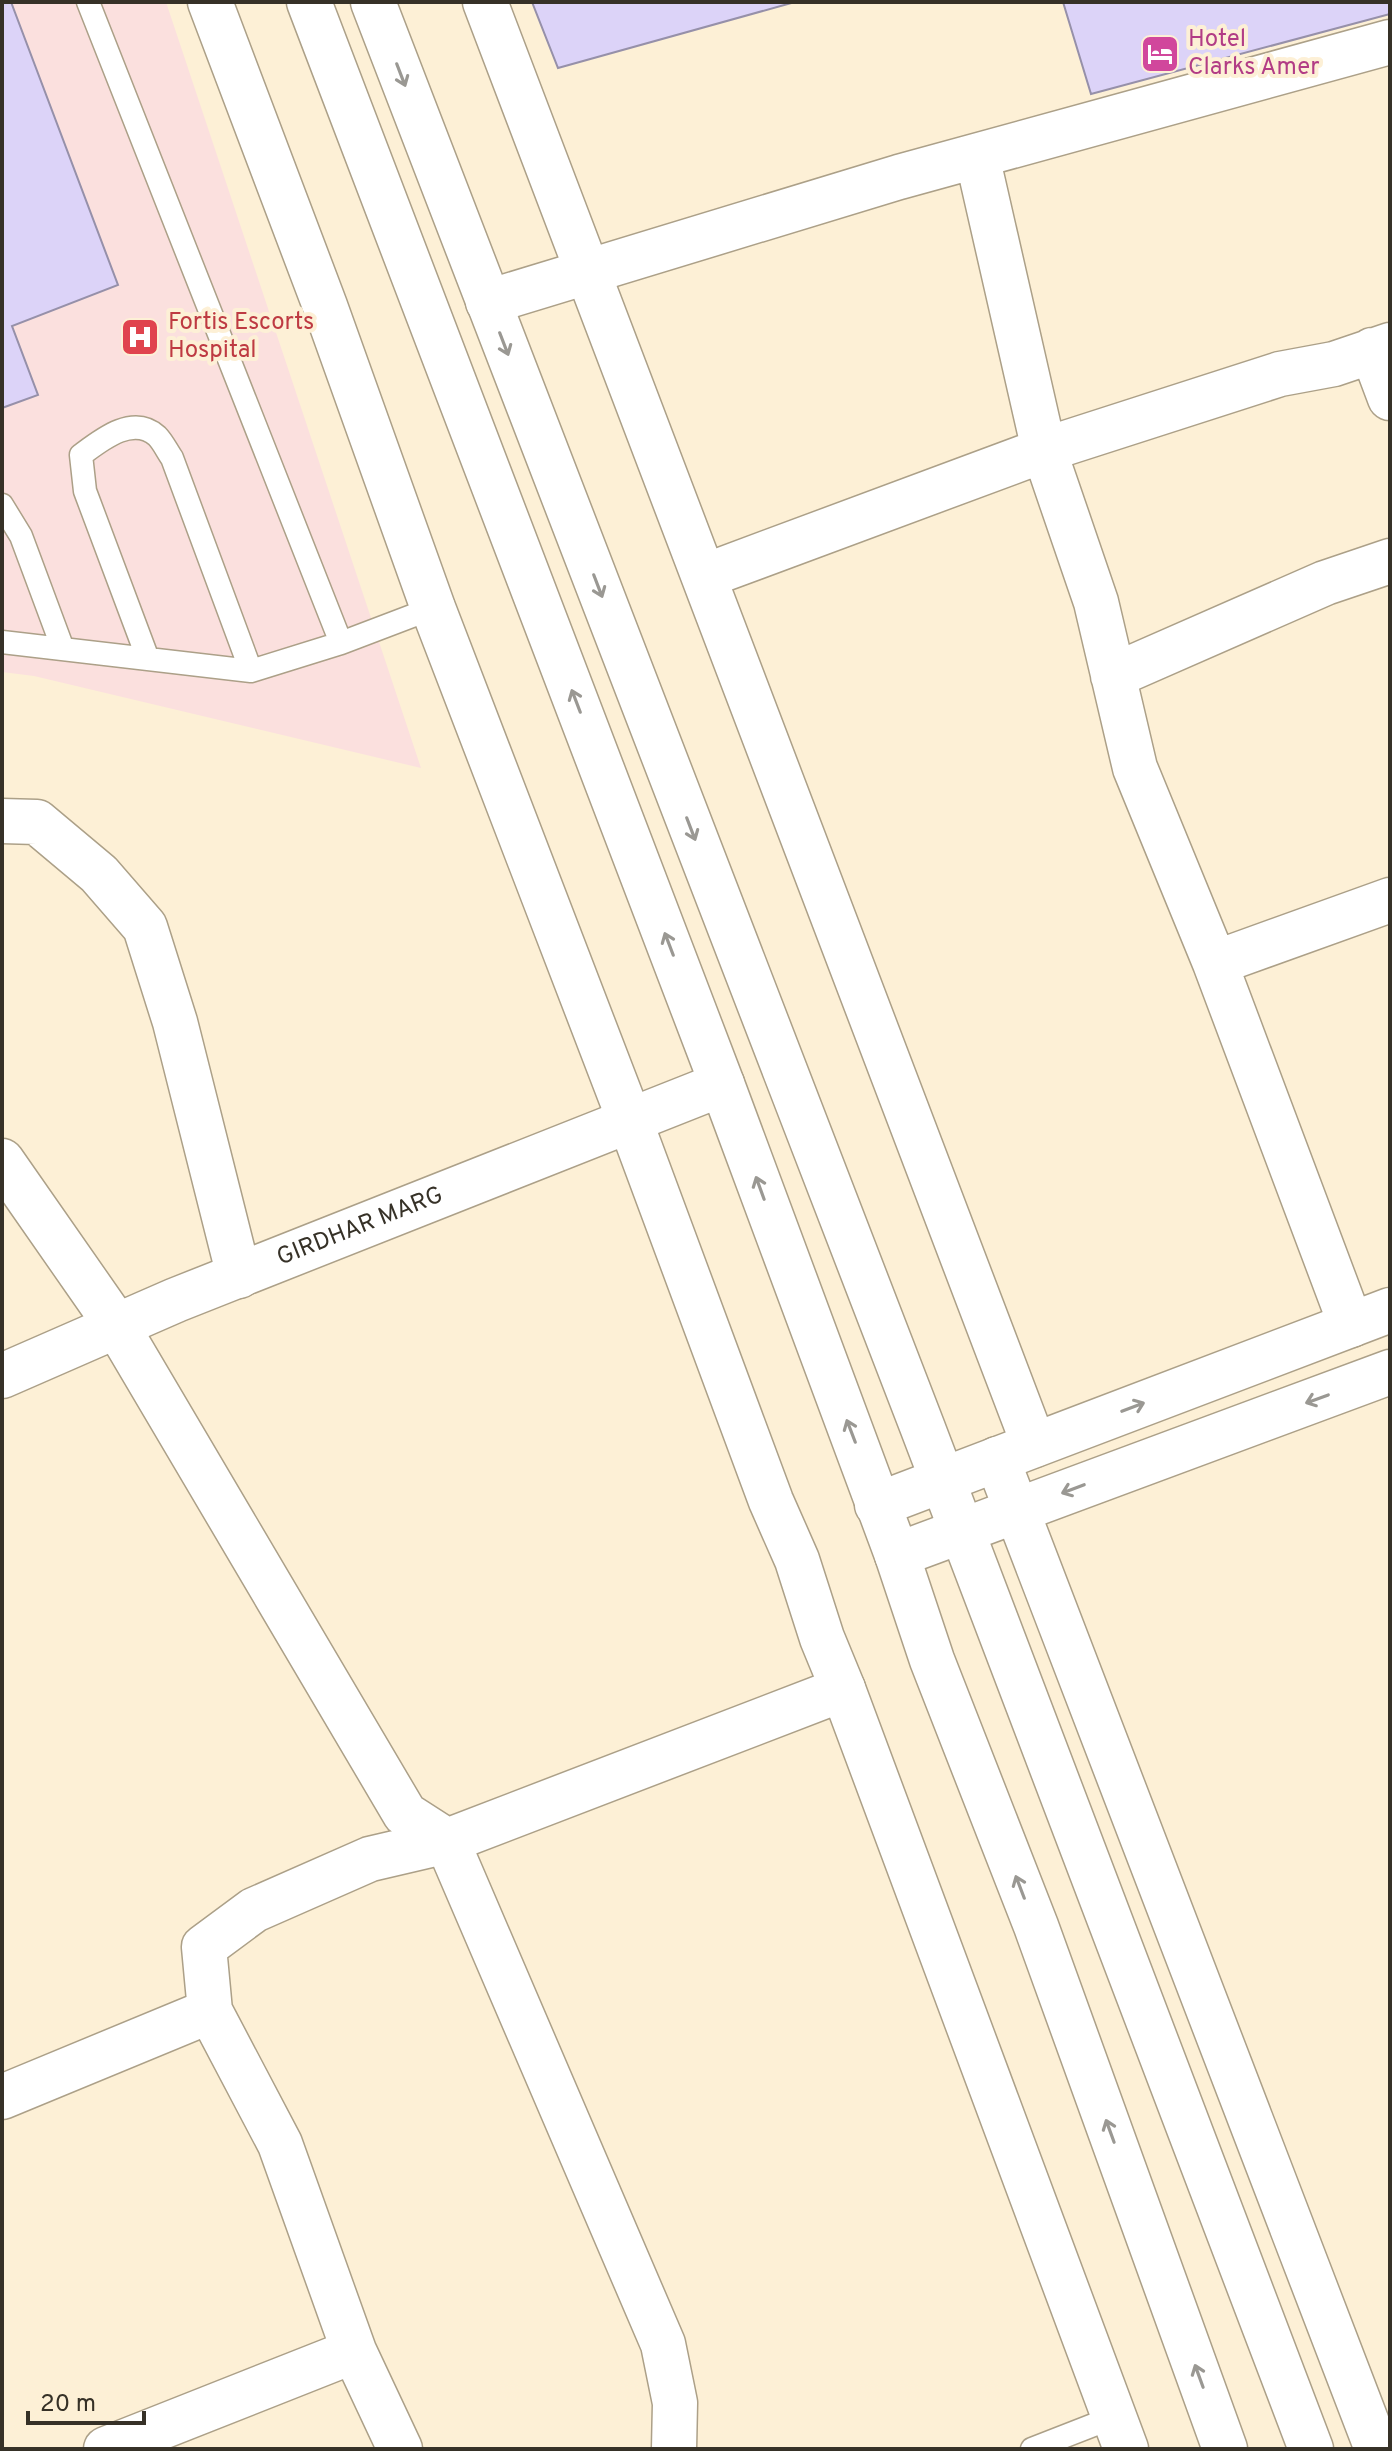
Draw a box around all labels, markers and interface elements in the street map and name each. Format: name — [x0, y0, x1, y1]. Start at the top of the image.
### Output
place label: Hotel Clarks Amer — [1188, 25, 1320, 83]
hotel icon: Hotel Clarks Amer — [1139, 33, 1181, 75]
one-way arrow — [395, 62, 409, 87]
place label: Fortis Escorts Hospital — [168, 308, 314, 366]
hospital icon: Fortis Escorts Hospital — [119, 316, 161, 358]
one-way arrow — [498, 331, 512, 356]
one-way arrow — [592, 573, 606, 598]
one-way arrow — [568, 689, 582, 714]
one-way arrow — [685, 816, 699, 841]
one-way arrow — [661, 932, 675, 957]
one-way arrow — [752, 1176, 766, 1200]
street label: GIRDHAR MARG — [273, 1181, 448, 1273]
one-way arrow — [1305, 1393, 1330, 1407]
one-way arrow — [1120, 1399, 1145, 1413]
one-way arrow — [843, 1419, 857, 1444]
one-way arrow — [1061, 1483, 1086, 1497]
one-way arrow — [1012, 1875, 1027, 1900]
one-way arrow — [1102, 2119, 1116, 2144]
one-way arrow — [1190, 2364, 1205, 2389]
scale bar — [28, 2375, 144, 2425]
text: 20 m — [40, 2390, 96, 2420]

